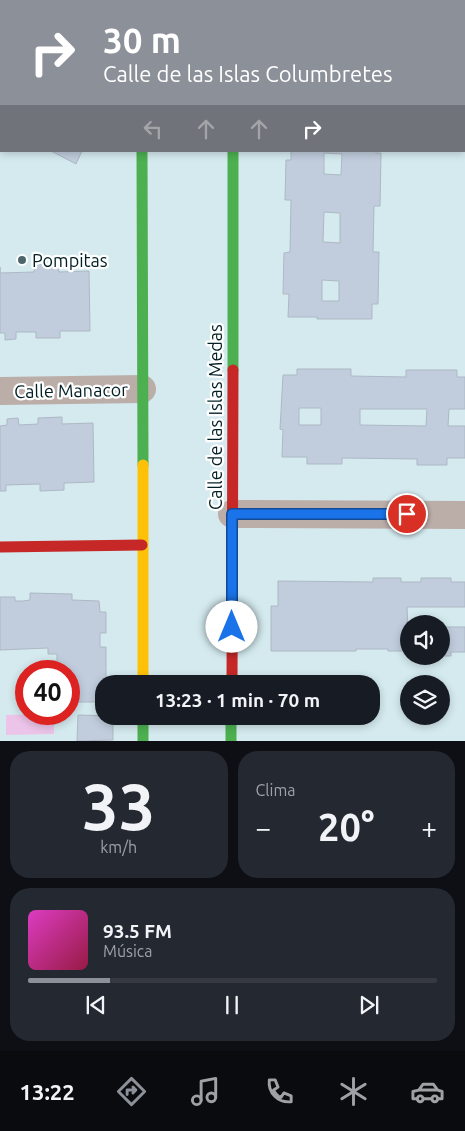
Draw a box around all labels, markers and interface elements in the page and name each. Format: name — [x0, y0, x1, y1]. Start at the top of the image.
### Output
icon: right — [20, 20, 85, 85]
text: 30 m — [103, 20, 181, 60]
text: Calle de las Islas Columbretes — [103, 61, 392, 86]
icon: left — [139, 115, 167, 143]
icon: ahead — [192, 115, 220, 143]
icon: ahead — [245, 115, 273, 143]
icon: right — [298, 115, 326, 143]
place label: Pompitas — [32, 250, 108, 270]
marker: Pompitas — [16, 254, 28, 266]
street label: Calle de las Islas Medas — [205, 324, 225, 510]
street label: Calle Manacor — [14, 379, 128, 401]
pin — [386, 493, 428, 535]
icon: arrive — [393, 500, 421, 528]
position arrow — [205, 600, 257, 652]
map controls — [400, 615, 450, 725]
button: sound — [400, 615, 450, 665]
speed limit sign: 40 — [15, 660, 80, 725]
button: layers — [400, 675, 450, 725]
text: 13:23 · 1 min · 70 m — [155, 689, 320, 711]
text: 33 — [82, 769, 155, 842]
text: Clima — [256, 781, 295, 799]
text: 20° — [318, 806, 374, 848]
text: − — [256, 812, 271, 843]
text: + — [421, 812, 437, 843]
text: km/h — [100, 838, 137, 856]
text: 93.5 FM — [103, 920, 172, 942]
text: Música — [103, 942, 153, 960]
icon: previous — [82, 991, 110, 1019]
icon: pause — [218, 991, 246, 1019]
icon: next — [355, 991, 383, 1019]
icon: directions — [114, 1074, 149, 1109]
icon: music — [188, 1074, 223, 1109]
icon: phone — [262, 1074, 297, 1109]
icon: climate — [336, 1074, 371, 1109]
icon: car — [410, 1074, 445, 1109]
text: 13:22 — [20, 1079, 75, 1104]

